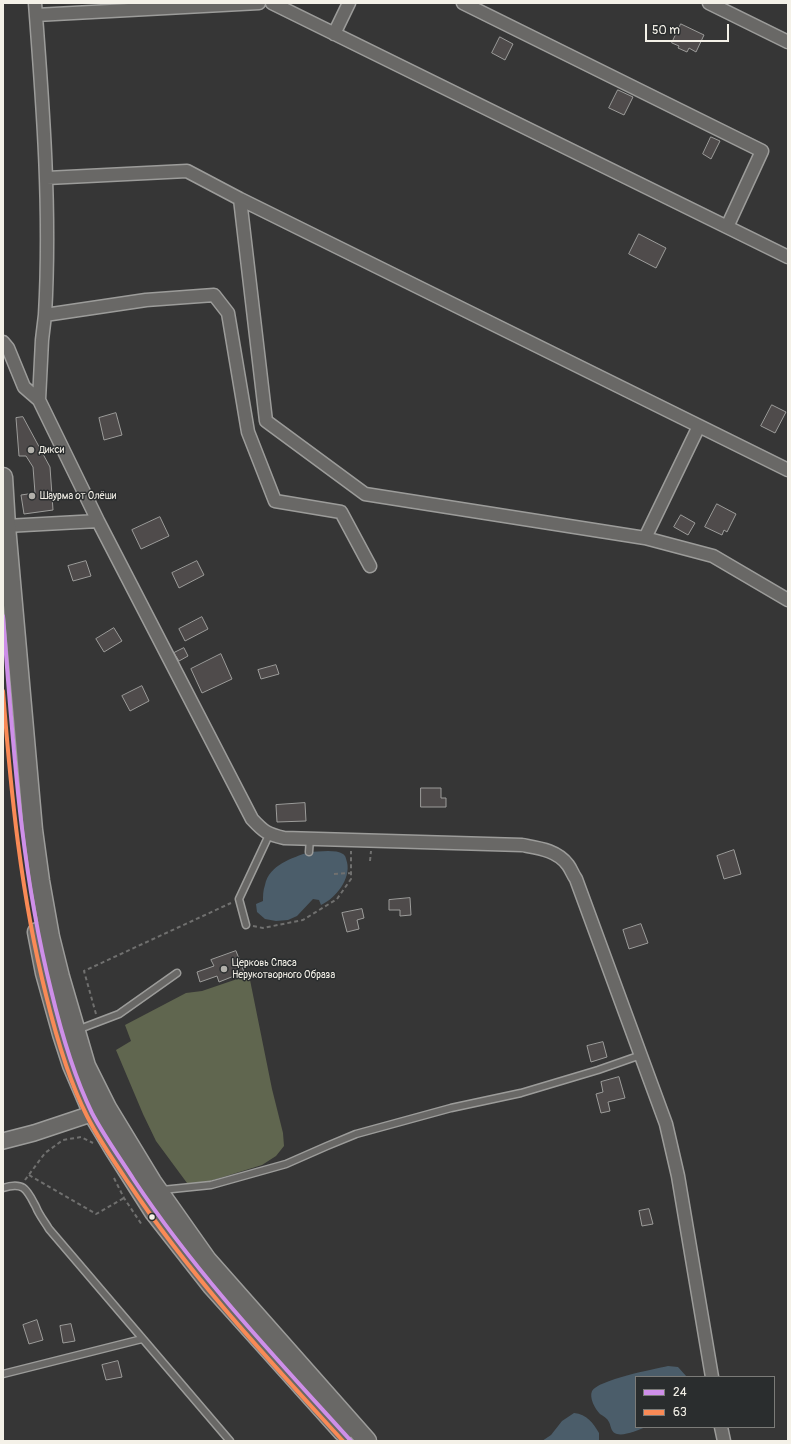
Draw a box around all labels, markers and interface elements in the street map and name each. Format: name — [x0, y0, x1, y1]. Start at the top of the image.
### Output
scale bar — [647, 16, 731, 42]
text: 50 m — [652, 23, 680, 38]
place label: Дикси — [39, 444, 64, 456]
marker: Дикси — [26, 445, 36, 455]
place label: Шаурма от Олёши — [40, 490, 116, 502]
marker: Шаурма от Олёши — [27, 491, 37, 501]
place label: Церковь Спаса Нерукотворного Образа — [232, 957, 335, 980]
marker: Церковь Спаса Нерукотворного Образа — [219, 964, 229, 974]
unlabelled marker — [147, 1212, 157, 1222]
legend — [635, 1376, 775, 1428]
text: 24 — [673, 1385, 687, 1400]
text: 63 — [673, 1405, 687, 1420]

